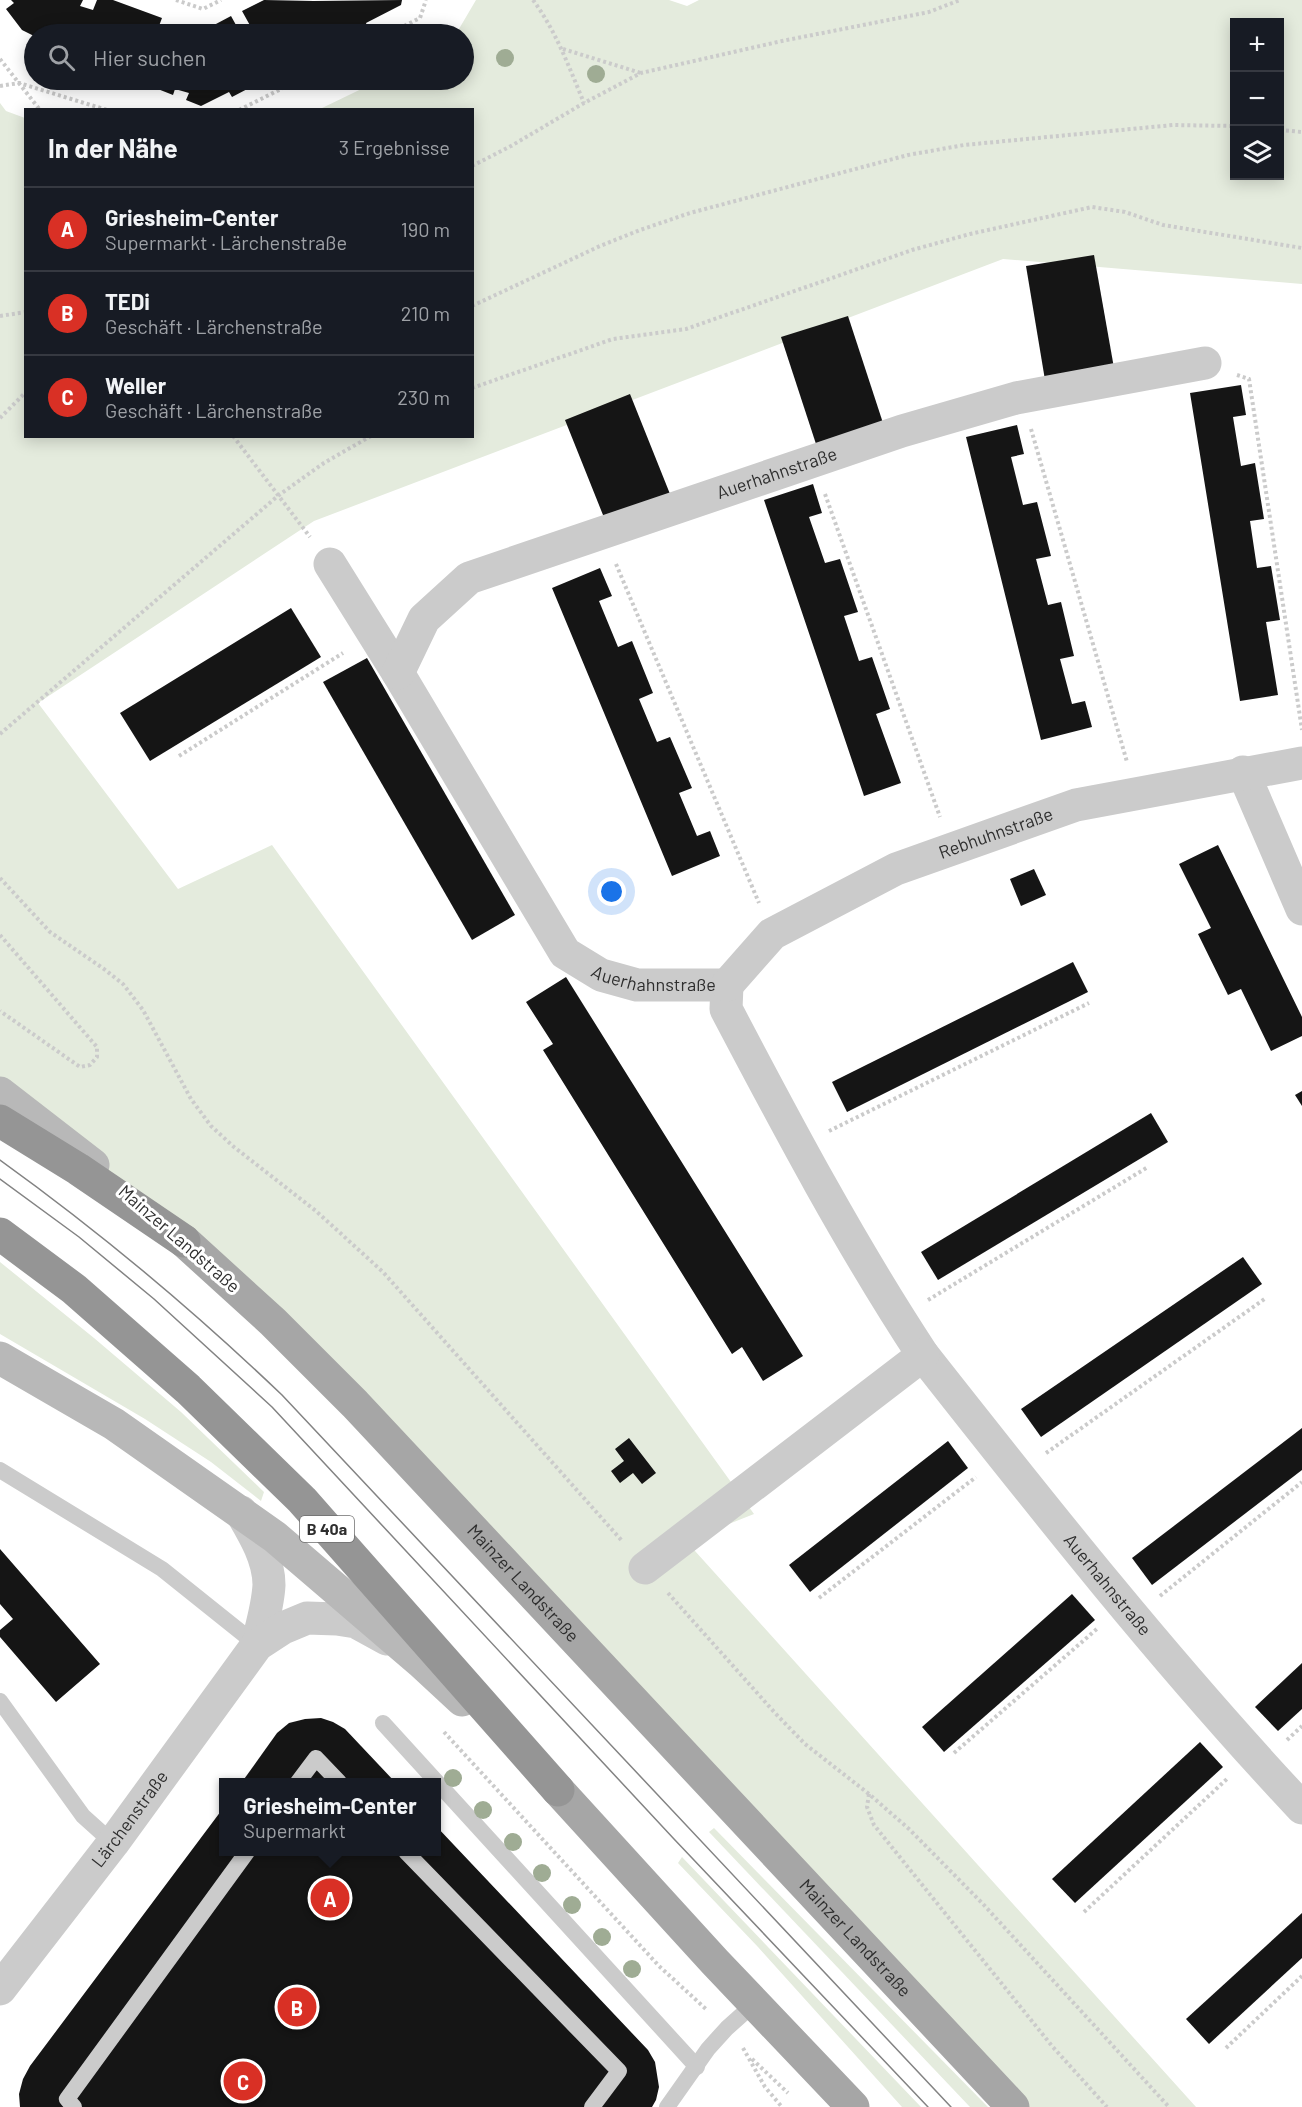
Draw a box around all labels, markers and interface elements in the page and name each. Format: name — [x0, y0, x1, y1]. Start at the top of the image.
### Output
map controls — [1230, 18, 1284, 180]
button: + — [1230, 18, 1284, 72]
search box — [24, 24, 474, 90]
icon: search — [45, 41, 78, 74]
text: Hier suchen — [93, 44, 206, 70]
button: − — [1230, 72, 1284, 126]
button: layers — [1230, 126, 1284, 180]
text: In der Nähe — [48, 132, 178, 163]
text: 3 Ergebnisse — [339, 135, 450, 159]
text: Griesheim-Center — [105, 204, 278, 230]
text: A — [61, 217, 74, 241]
text: 190 m — [401, 217, 450, 241]
text: Supermarkt · Lärchenstraße — [105, 230, 347, 254]
text: TEDi — [105, 288, 150, 314]
text: B — [61, 301, 74, 325]
text: 210 m — [401, 301, 450, 325]
text: Geschäft · Lärchenstraße — [105, 314, 323, 338]
text: Weller — [105, 372, 166, 398]
text: C — [61, 385, 74, 409]
text: 230 m — [397, 385, 450, 409]
text: Geschäft · Lärchenstraße — [105, 398, 323, 422]
street label: Auerhahnstraße — [714, 442, 840, 503]
street label: Rebhuhnstraße — [935, 802, 1056, 863]
your location — [597, 877, 626, 906]
street label: Auerhahnstraße — [588, 960, 716, 995]
street label: Mainzer Landstraße — [115, 1180, 245, 1297]
road number: B 40a — [300, 1516, 354, 1542]
street label: Mainzer Landstraße — [463, 1519, 584, 1646]
street label: Auerhahnstraße — [1060, 1529, 1157, 1640]
street label: Lärchenstraße — [86, 1766, 172, 1871]
popup — [219, 1778, 441, 1856]
text: Griesheim-Center — [243, 1792, 417, 1818]
text: Supermarkt — [243, 1818, 346, 1842]
street label: Mainzer Landstraße — [795, 1874, 916, 2001]
pin: A — [310, 1876, 350, 1920]
pin: B — [278, 1984, 316, 2030]
pin: C — [224, 2058, 262, 2104]

